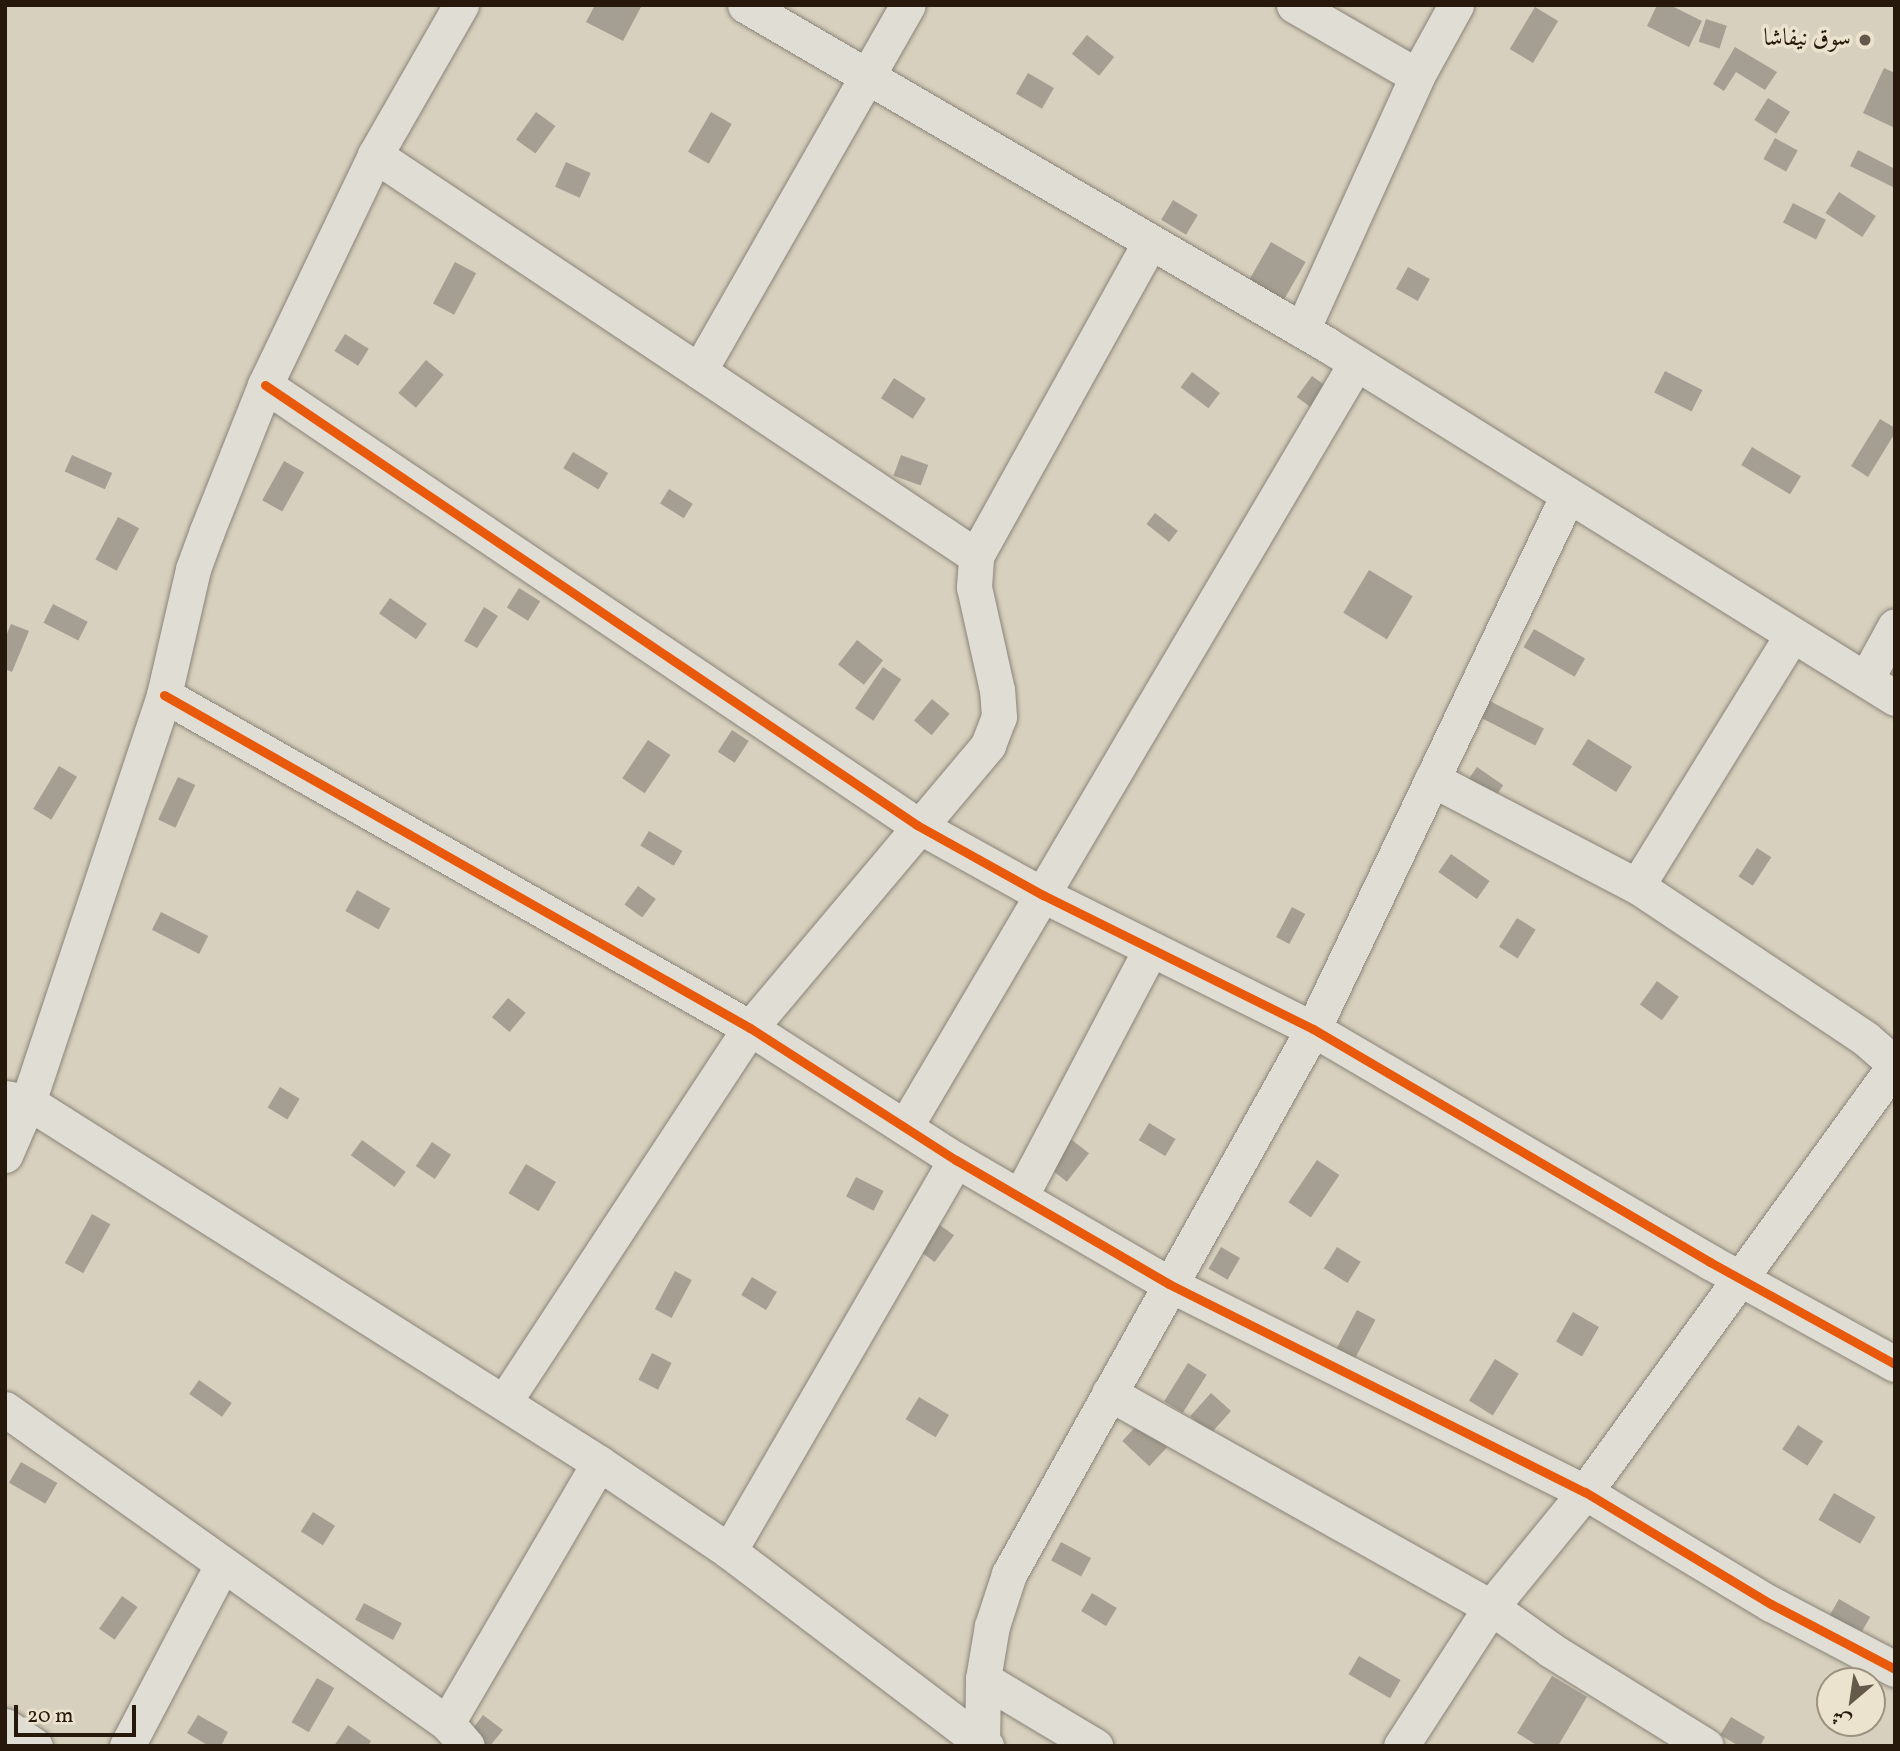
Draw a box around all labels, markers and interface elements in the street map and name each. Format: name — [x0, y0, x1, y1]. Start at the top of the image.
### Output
place label: سوق نيفاشا — [1763, 26, 1851, 54]
marker: سوق نيفاشا — [1857, 32, 1873, 48]
north arrow — [1816, 1667, 1886, 1737]
scale bar — [18, 1692, 140, 1736]
text: 20 m — [27, 1702, 73, 1731]
text: ش — [1827, 1703, 1856, 1735]

